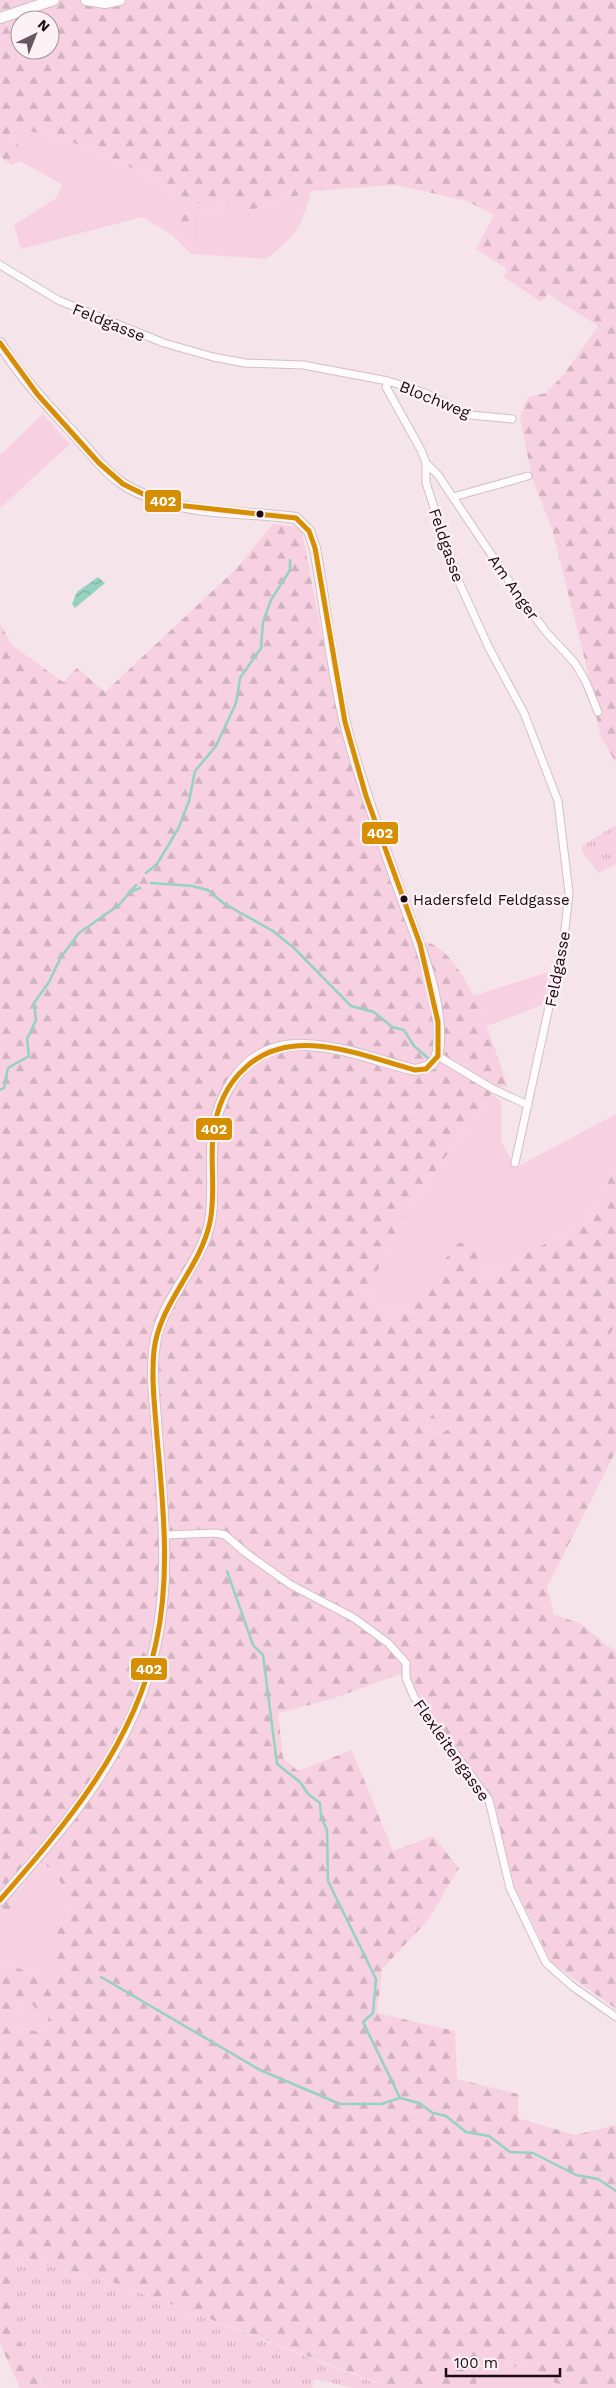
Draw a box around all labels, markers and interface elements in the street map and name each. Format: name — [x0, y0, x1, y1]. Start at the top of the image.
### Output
north arrow — [10, 10, 60, 60]
text: N — [35, 16, 53, 35]
street label: Feldgasse — [70, 299, 148, 346]
street label: Blochweg — [397, 377, 473, 422]
line badge: 402 — [144, 489, 182, 513]
text: 402 — [150, 493, 176, 509]
street label: Feldgasse — [425, 506, 468, 585]
unlabelled marker — [255, 509, 265, 519]
street label: Am Anger — [484, 551, 543, 624]
line badge: 402 — [361, 821, 399, 845]
text: 402 — [367, 825, 393, 841]
place label: Hadersfeld Feldgasse — [413, 891, 570, 909]
marker: Hadersfeld Feldgasse — [399, 894, 409, 904]
street label: Feldgasse — [541, 930, 574, 1009]
line badge: 402 — [195, 1117, 233, 1141]
text: 402 — [201, 1121, 227, 1137]
line badge: 402 — [130, 1657, 168, 1681]
text: 402 — [136, 1661, 162, 1677]
street label: Flexleitengasse — [409, 1696, 494, 1805]
scale bar — [446, 2346, 560, 2378]
text: 100 m — [454, 2354, 498, 2372]

